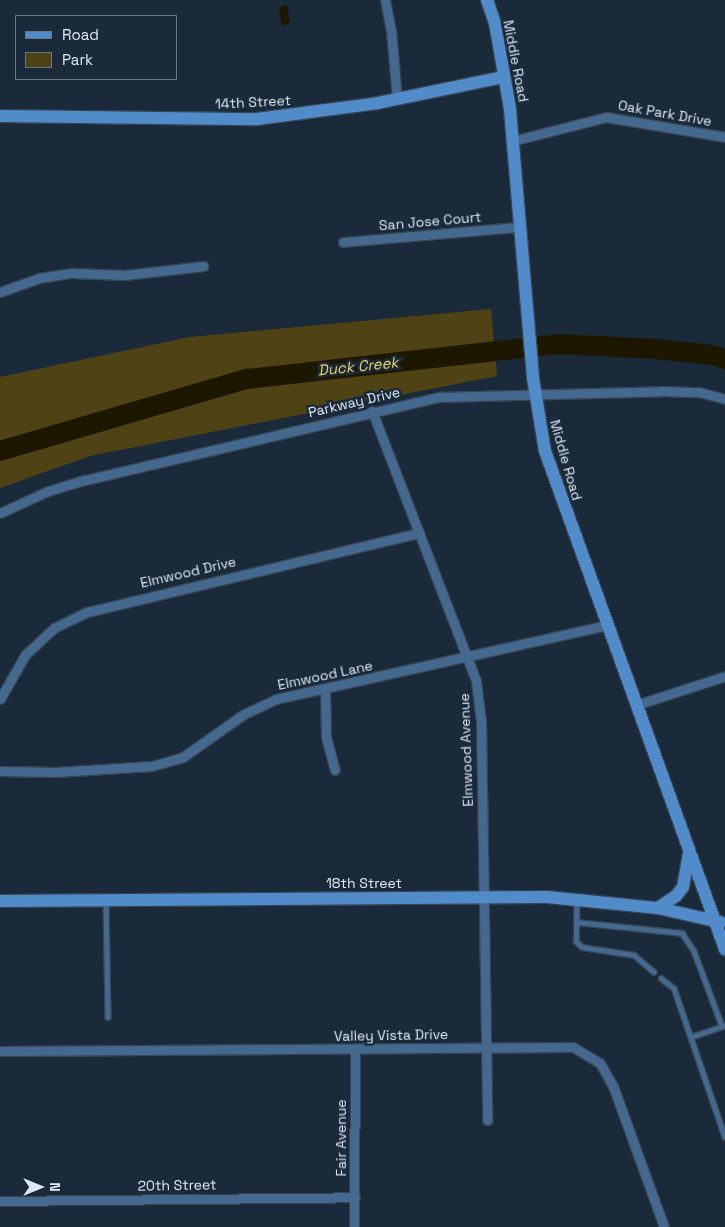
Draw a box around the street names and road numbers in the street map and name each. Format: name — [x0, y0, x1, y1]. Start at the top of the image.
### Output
street label: Middle Road — [500, 19, 532, 103]
street label: 14th Street — [215, 92, 291, 112]
street label: Oak Park Drive — [617, 96, 713, 130]
street label: San Jose Court — [378, 208, 482, 234]
street label: Parkway Drive — [306, 383, 402, 421]
street label: Middle Road — [546, 418, 586, 502]
street label: Elmwood Drive — [138, 553, 238, 591]
street label: Elmwood Lane — [276, 657, 374, 693]
street label: Elmwood Avenue — [456, 693, 476, 807]
street label: 18th Street — [326, 875, 402, 891]
street label: Valley Vista Drive — [334, 1026, 448, 1044]
street label: Fair Avenue — [333, 1099, 349, 1177]
street label: 20th Street — [137, 1176, 217, 1194]

